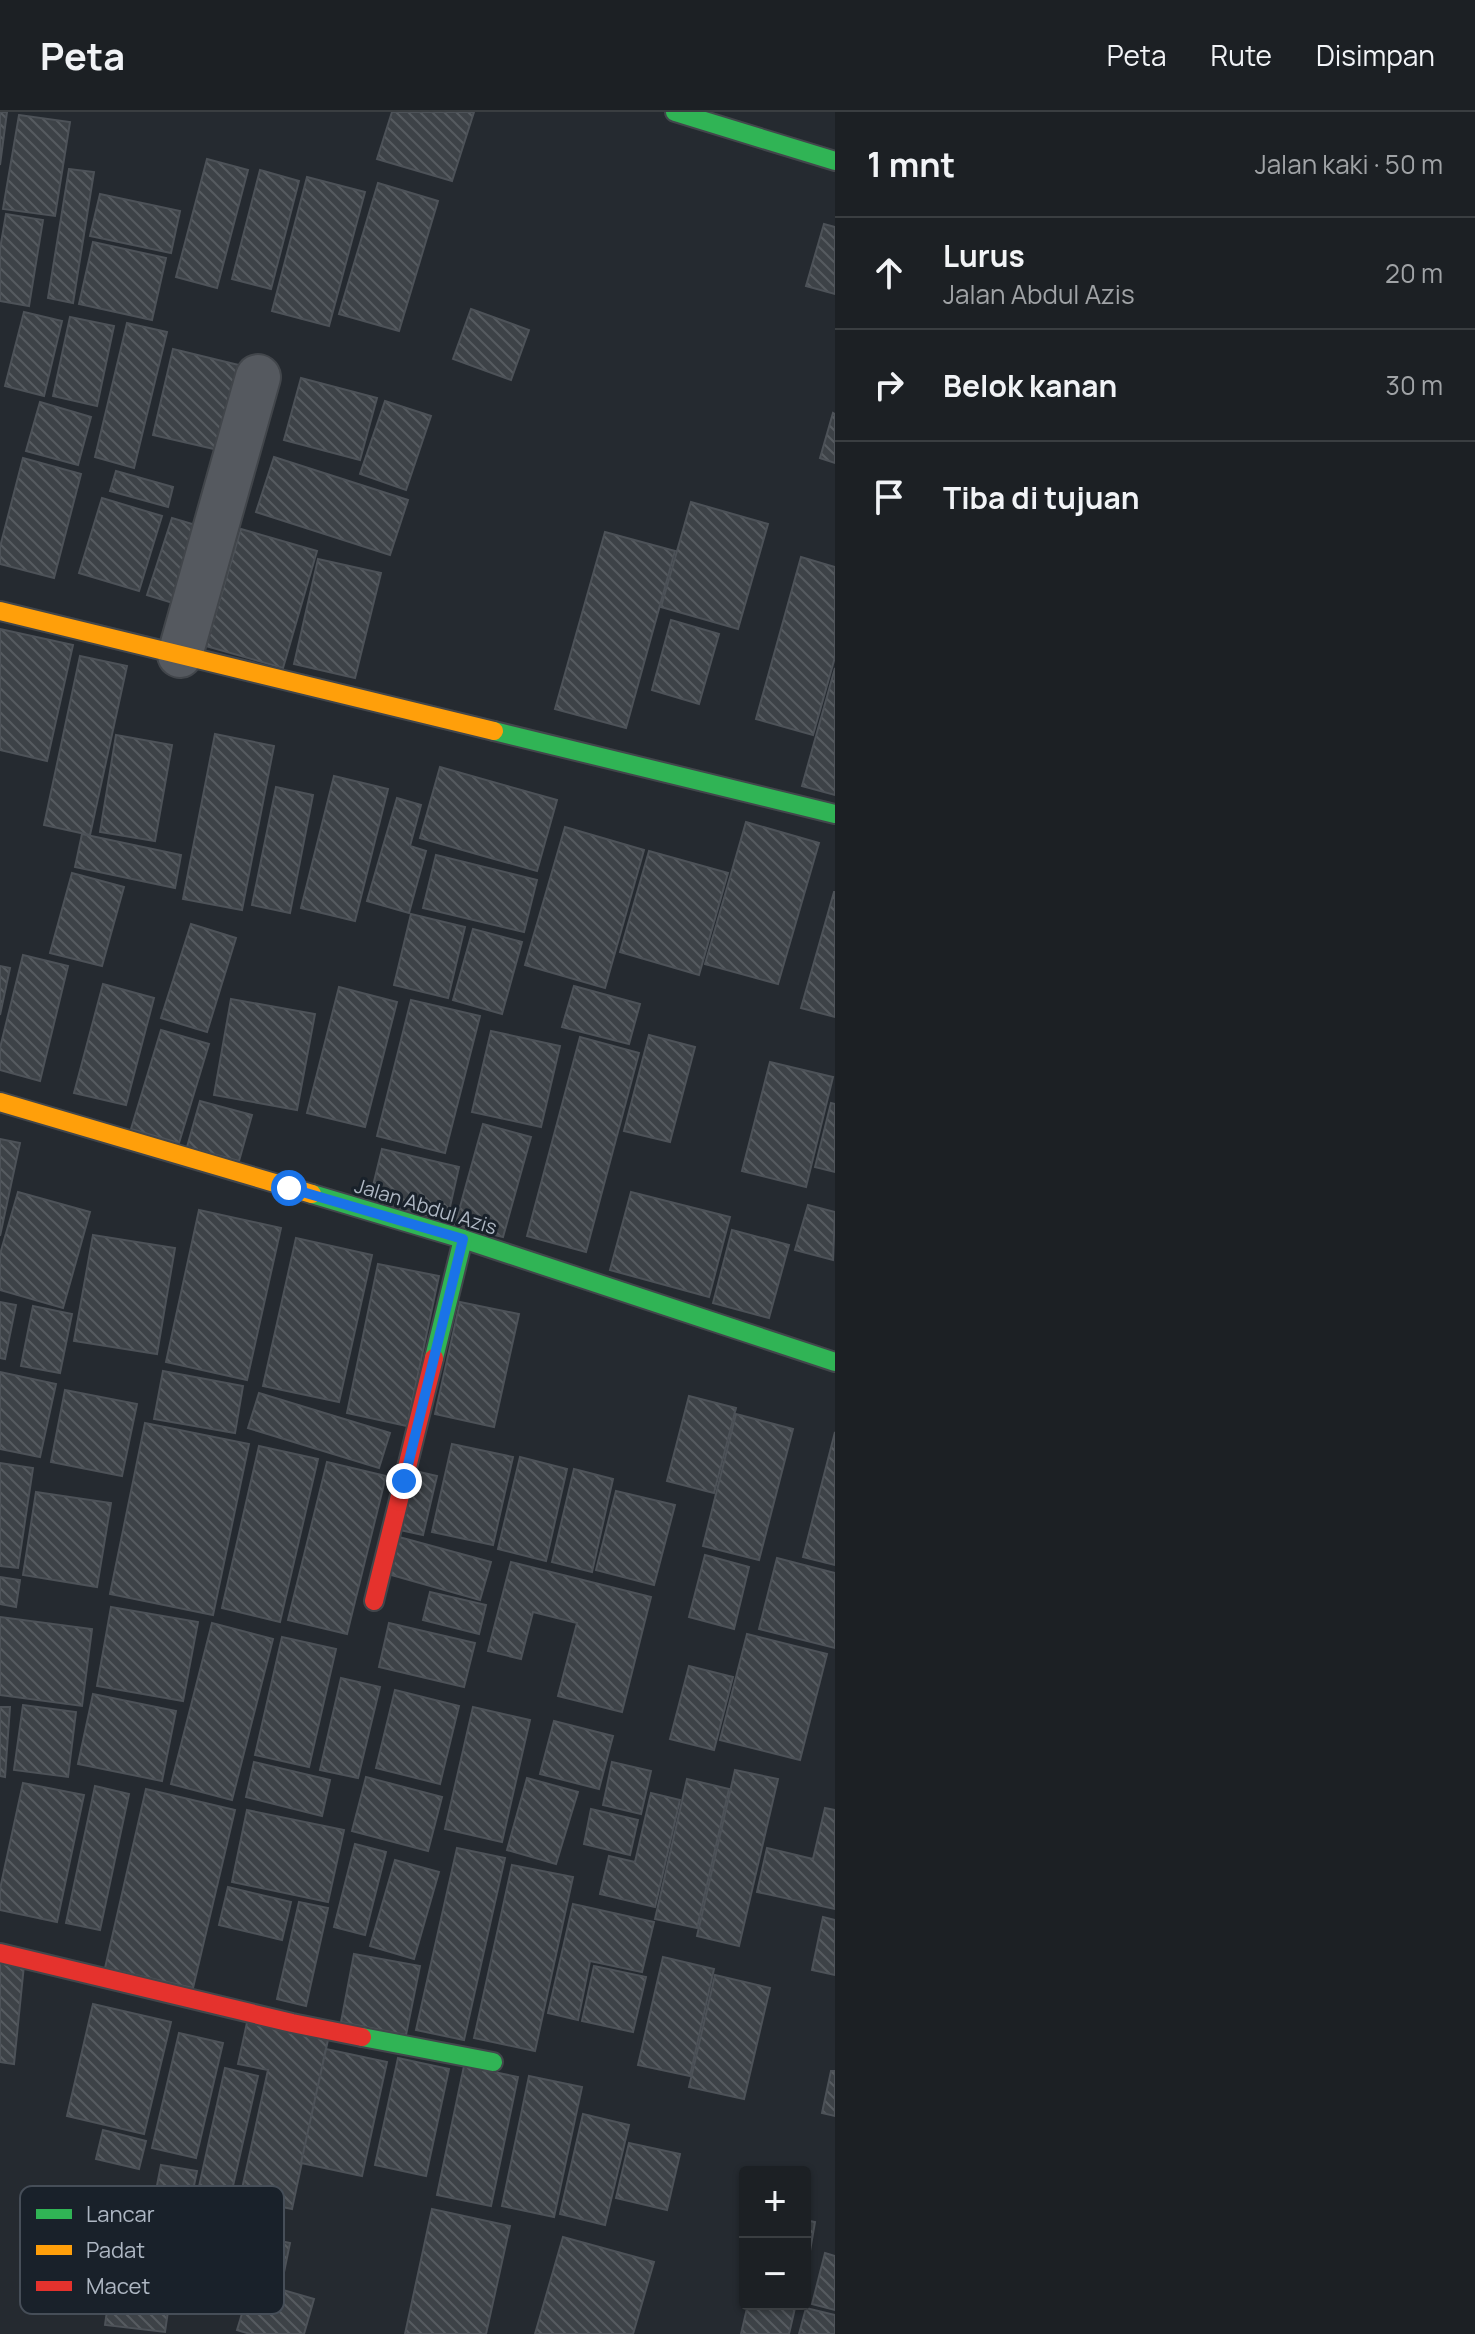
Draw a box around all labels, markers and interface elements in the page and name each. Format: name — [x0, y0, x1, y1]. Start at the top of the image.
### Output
text: Peta — [40, 29, 125, 81]
text: Peta — [1107, 36, 1167, 74]
text: Rute — [1211, 36, 1272, 74]
text: Disimpan — [1316, 36, 1435, 74]
text: 1 mnt — [867, 141, 955, 187]
text: Jalan kaki · 50 m — [1255, 146, 1443, 182]
text: Lurus — [943, 235, 1025, 276]
icon: ahead — [867, 251, 911, 295]
text: 20 m — [1385, 255, 1443, 291]
text: Jalan Abdul Azis — [943, 276, 1135, 312]
icon: right — [867, 363, 911, 407]
text: Belok kanan — [943, 365, 1117, 406]
text: 30 m — [1386, 367, 1443, 403]
icon: arrive — [867, 475, 911, 519]
text: Tiba di tujuan — [943, 477, 1140, 518]
route start — [271, 1170, 307, 1206]
street label: Jalan Abdul Azis — [352, 1172, 500, 1240]
route end — [386, 1463, 422, 1499]
map controls — [739, 2166, 811, 2310]
button: + — [739, 2166, 811, 2238]
legend — [20, 2186, 284, 2314]
text: Lancar — [86, 2199, 155, 2229]
text: Padat — [86, 2235, 145, 2265]
button: − — [739, 2238, 811, 2310]
text: Macet — [86, 2271, 150, 2301]

